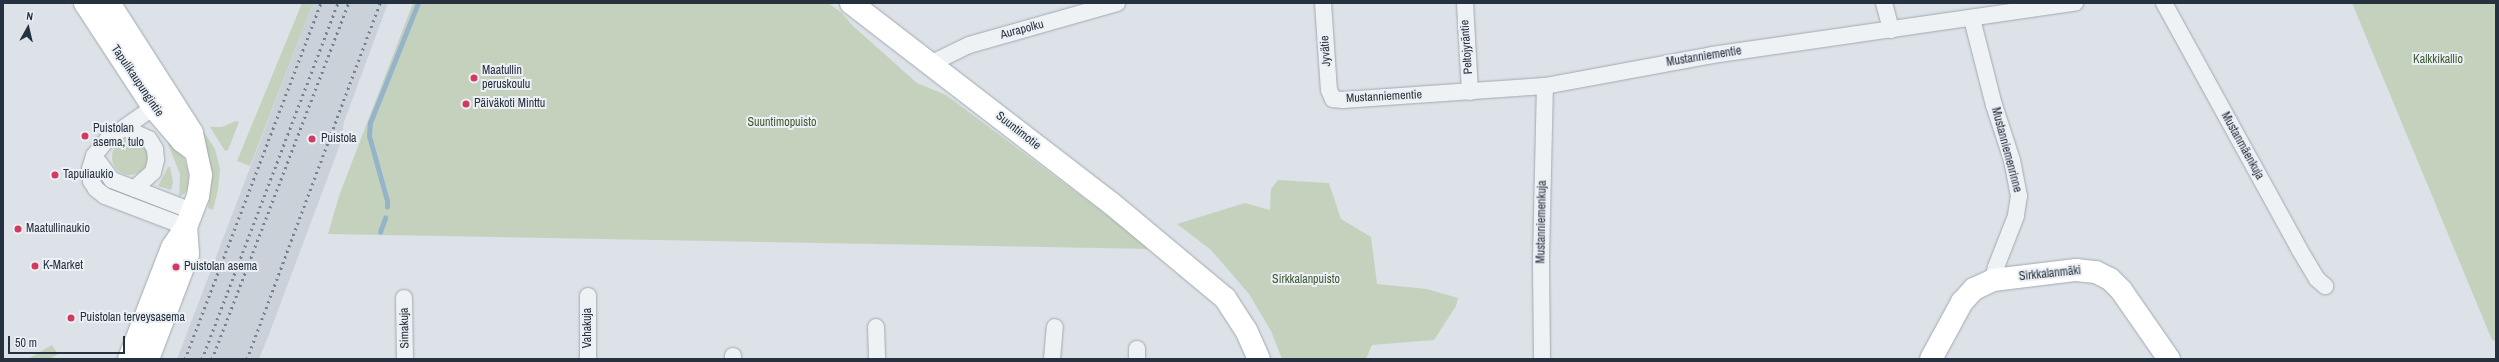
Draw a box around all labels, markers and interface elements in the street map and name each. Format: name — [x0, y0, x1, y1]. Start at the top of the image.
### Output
north arrow — [8, 8, 48, 48]
text: N — [25, 9, 34, 24]
street label: Aurapolku — [999, 17, 1045, 43]
street label: Peltojyräntie — [1458, 19, 1476, 75]
street label: Jyvätie — [1318, 35, 1334, 67]
street label: Tapulikaupungintie — [108, 42, 166, 120]
street label: Mustanniementie — [1665, 44, 1743, 70]
park label: Kalkkikallio — [2413, 53, 2463, 67]
place label: Maatullin peruskoulu — [482, 64, 530, 92]
marker: Maatullin peruskoulu — [469, 73, 479, 83]
street label: Mustanniementie — [1346, 88, 1422, 106]
place label: Päiväkoti Minttu — [474, 97, 545, 111]
marker: Päiväkoti Minttu — [461, 99, 471, 109]
street label: Mustanniemenrinne — [1988, 106, 2024, 194]
street label: Suuntimotie — [993, 109, 1043, 153]
street label: Mustanmäenkuja — [2218, 110, 2266, 182]
park label: Suuntimopuisto — [748, 116, 816, 130]
place label: Puistolan asema, tulo — [93, 122, 144, 150]
marker: Puistolan asema, tulo — [80, 131, 90, 141]
place label: Puistola — [321, 132, 357, 146]
marker: Puistola — [306, 133, 318, 145]
place label: Tapuliaukio — [63, 168, 114, 182]
marker: Tapuliaukio — [50, 170, 60, 180]
street label: Mustanniemenkuja — [1534, 180, 1550, 264]
place label: Maatullinaukio — [26, 222, 90, 236]
marker: Maatullinaukio — [13, 224, 23, 234]
place label: K-Market — [43, 259, 83, 273]
place label: Puistolan asema — [184, 260, 257, 274]
marker: K-Market — [30, 261, 40, 271]
marker: Puistolan asema — [171, 262, 181, 272]
street label: Sirkkalanmäki — [2018, 264, 2082, 284]
park label: Sirkkalanpuisto — [1272, 273, 1340, 287]
street label: Simakuja — [397, 307, 413, 349]
street label: Vahakuja — [581, 308, 595, 348]
place label: Puistolan terveysasema — [80, 311, 185, 325]
marker: Puistolan terveysasema — [65, 312, 77, 324]
scale bar — [10, 328, 127, 354]
text: 50 m — [15, 335, 37, 351]

